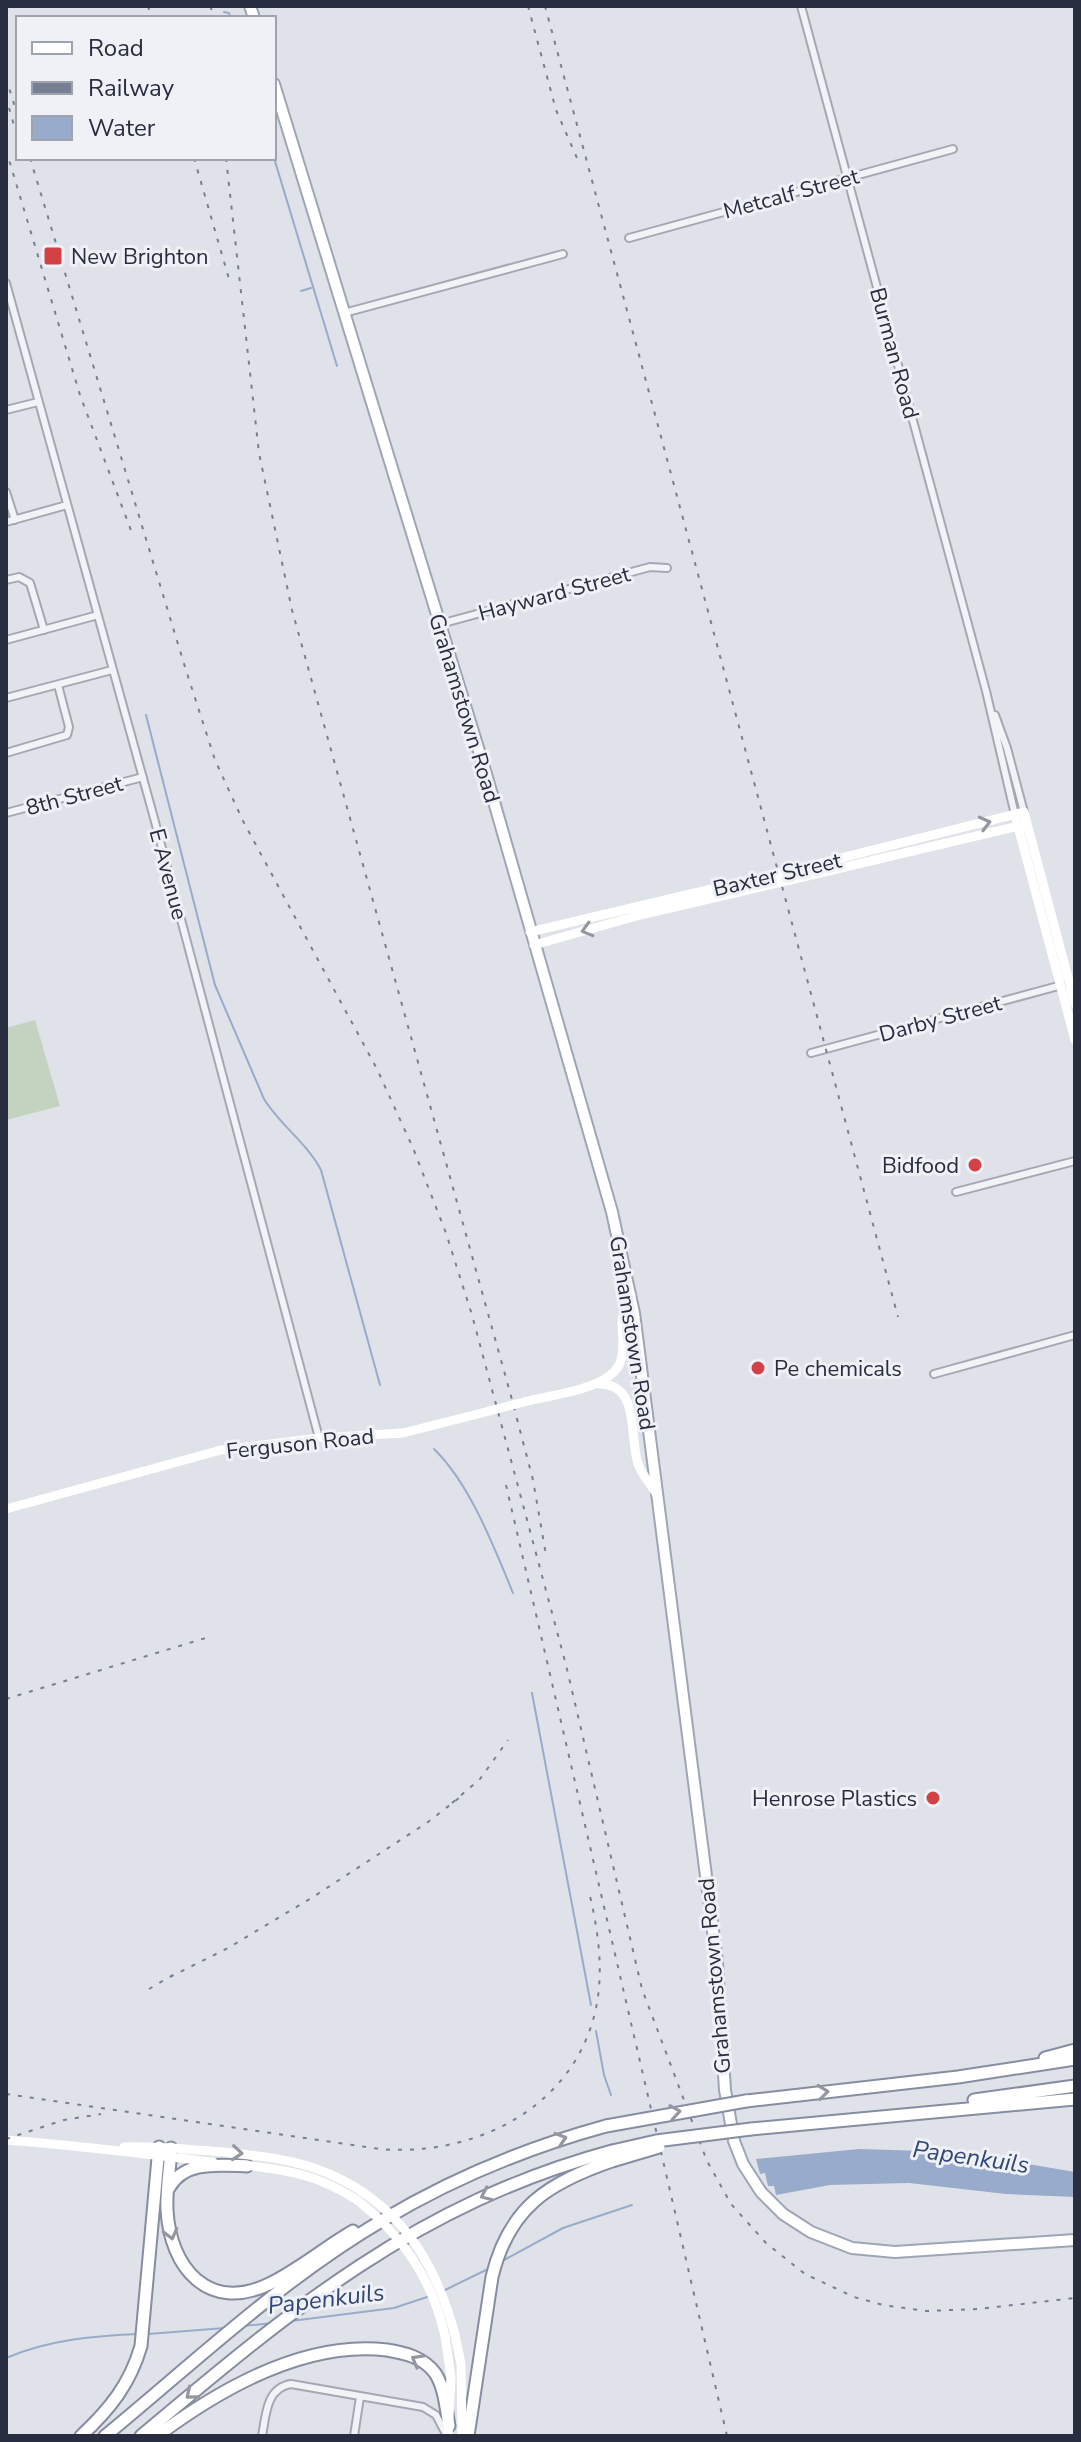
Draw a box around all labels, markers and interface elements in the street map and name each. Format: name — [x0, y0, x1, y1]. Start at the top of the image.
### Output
legend — [16, 16, 276, 160]
text: Road — [88, 32, 144, 64]
text: Railway — [88, 72, 175, 104]
text: Water — [88, 112, 156, 144]
street label: Metcalf Street — [720, 161, 863, 226]
place label: New Brighton — [71, 242, 209, 272]
marker: New Brighton — [42, 245, 64, 267]
street label: Burman Road — [862, 284, 926, 422]
street label: Hayward Street — [475, 559, 634, 629]
street label: Grahamstown Road — [421, 610, 507, 807]
street label: 8th Street — [23, 769, 126, 823]
one-way arrow — [978, 815, 992, 832]
street label: E Avenue — [141, 825, 195, 923]
street label: Baxter Street — [710, 846, 845, 904]
one-way arrow — [581, 921, 595, 938]
street label: Darby Street — [876, 988, 1005, 1050]
place label: Bidfood — [882, 1151, 959, 1181]
marker: Bidfood — [966, 1156, 984, 1174]
street label: Grahamstown Road — [602, 1234, 662, 1432]
place label: Pe chemicals — [774, 1354, 902, 1384]
marker: Pe chemicals — [749, 1359, 767, 1377]
street label: Ferguson Road — [225, 1421, 376, 1467]
place label: Henrose Plastics — [752, 1784, 917, 1814]
marker: Henrose Plastics — [924, 1789, 942, 1807]
street label: Grahamstown Road — [691, 1877, 738, 2075]
one-way arrow — [817, 2084, 830, 2101]
one-way arrow — [669, 2104, 682, 2121]
one-way arrow — [553, 2132, 567, 2148]
water label: Papenkuils — [911, 2133, 1031, 2181]
one-way arrow — [231, 2144, 244, 2161]
one-way arrow — [480, 2185, 494, 2201]
one-way arrow — [162, 2227, 179, 2241]
water label: Papenkuils — [266, 2276, 386, 2322]
one-way arrow — [411, 2354, 425, 2369]
one-way arrow — [186, 2384, 200, 2399]

